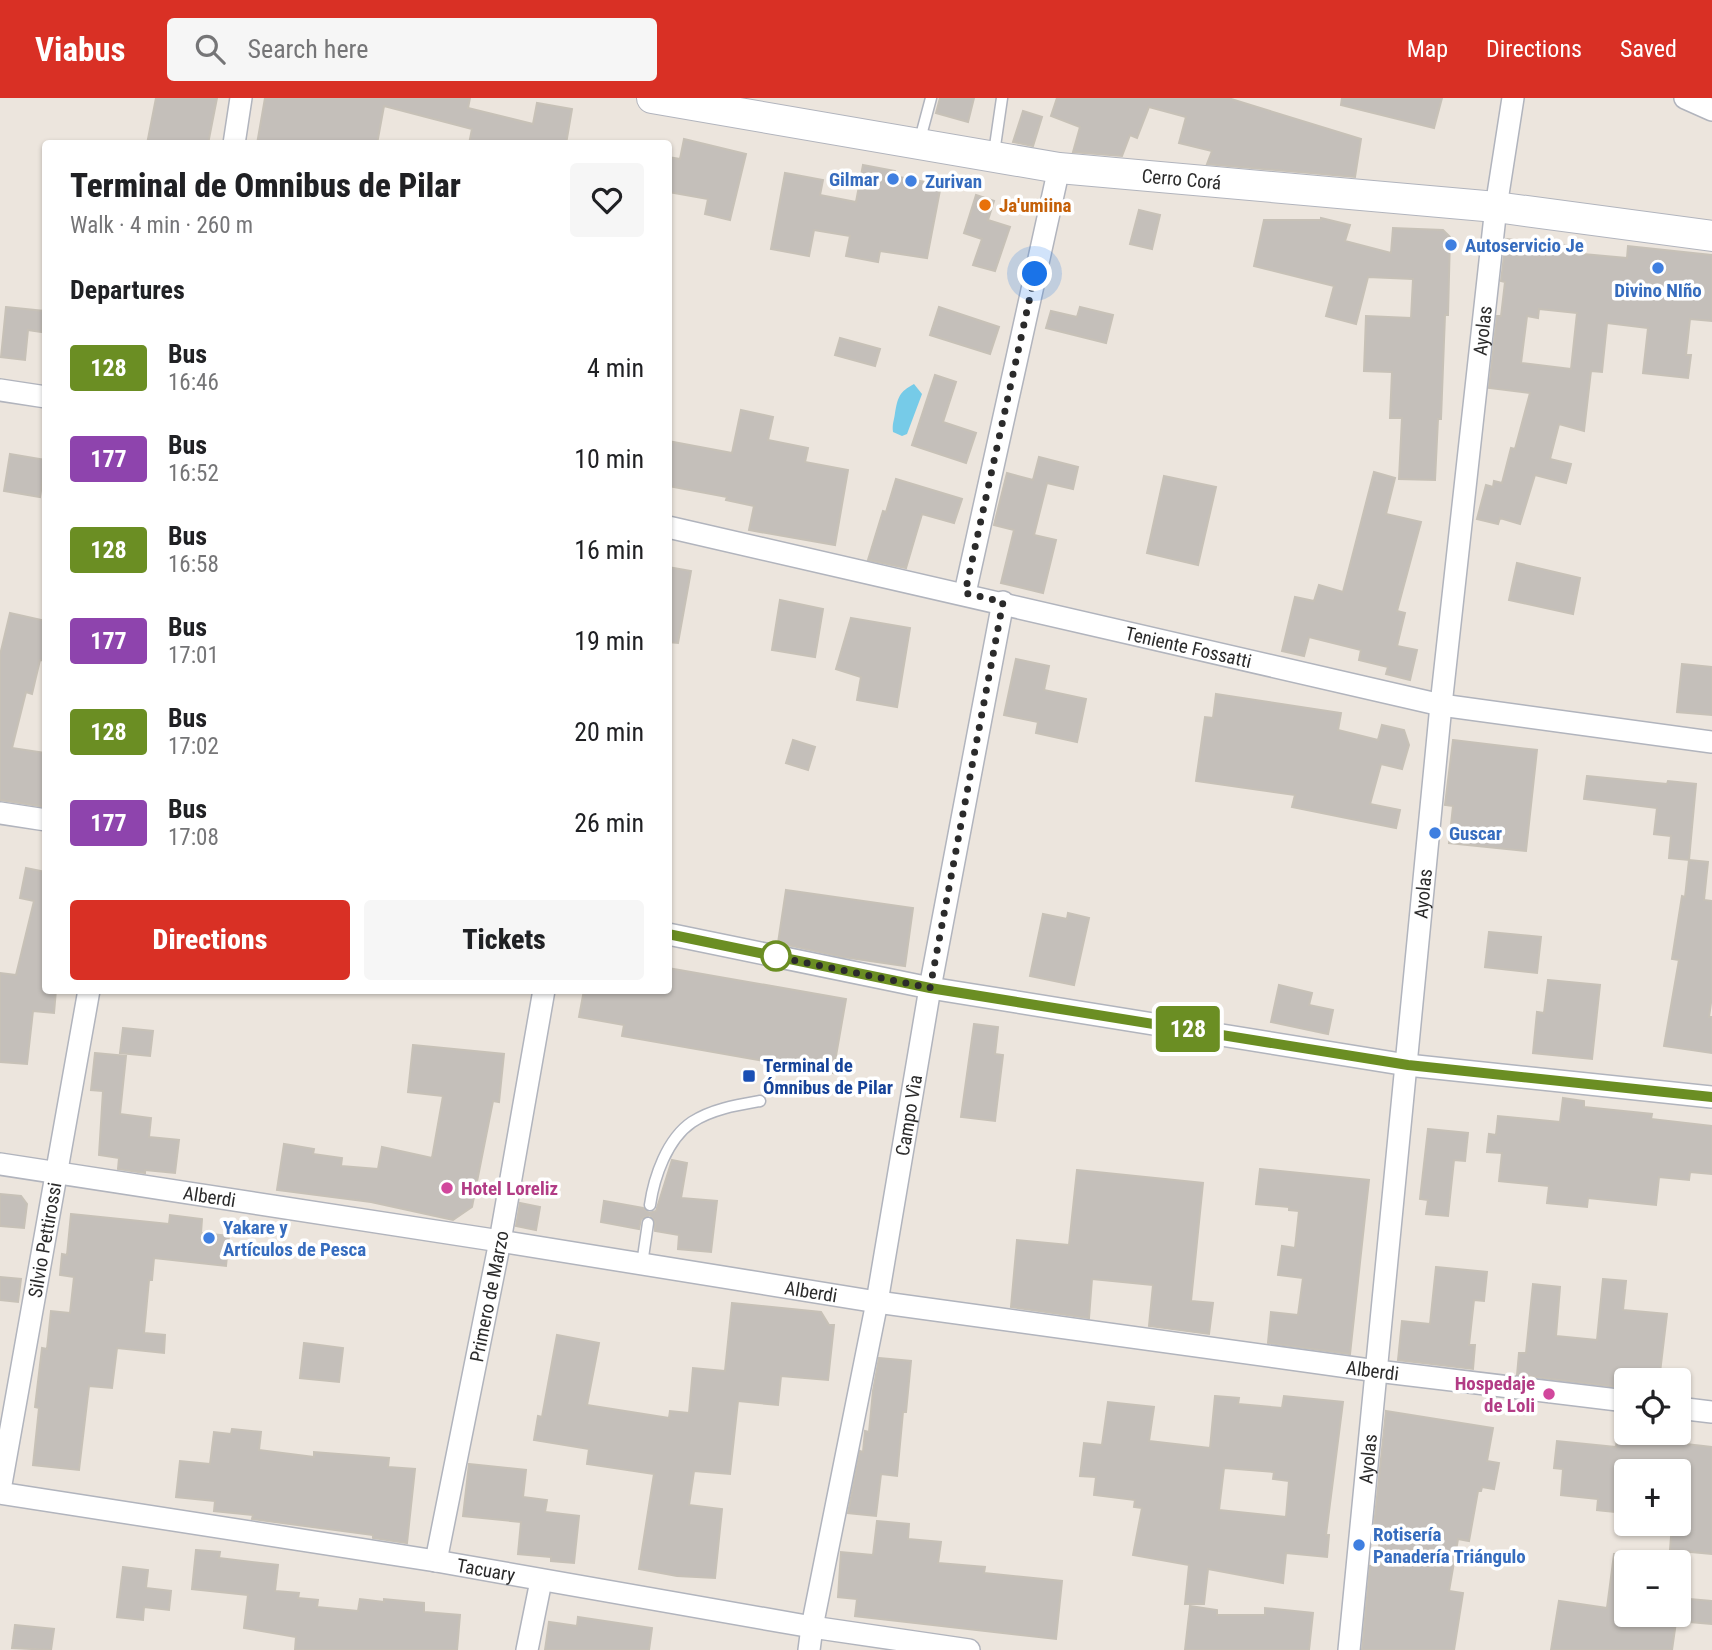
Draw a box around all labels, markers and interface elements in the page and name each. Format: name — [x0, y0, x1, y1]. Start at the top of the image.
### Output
search box — [167, 18, 657, 81]
text: Viabus — [35, 30, 125, 69]
icon: search — [191, 30, 229, 68]
text: Search here — [247, 34, 368, 64]
text: Map — [1407, 35, 1448, 63]
text: Directions — [1486, 35, 1582, 63]
text: Saved — [1620, 35, 1677, 63]
button: heart — [570, 163, 644, 237]
street label: Cerro Corá — [1141, 164, 1222, 194]
text: Terminal de Omnibus de Pilar — [70, 166, 461, 205]
place label: Gilmar — [829, 168, 879, 191]
place label: Zurivan — [925, 170, 982, 193]
marker: Gilmar — [885, 171, 901, 187]
marker: Zurivan — [903, 173, 919, 189]
place label: Ja'umiina — [999, 194, 1072, 217]
marker: Ja'umiina — [977, 197, 993, 213]
text: Walk · 4 min · 260 m — [70, 212, 253, 239]
place label: Autoservicio Je — [1465, 234, 1584, 257]
marker: Autoservicio Je — [1443, 237, 1459, 253]
your location — [1017, 256, 1052, 291]
marker: Divino NIño — [1650, 260, 1666, 276]
text: Departures — [70, 275, 185, 305]
place label: Divino NIño — [1614, 279, 1702, 302]
street label: Ayolas — [1468, 305, 1497, 357]
text: Bus — [168, 339, 207, 369]
text: 4 min — [587, 353, 644, 383]
text: 128 — [90, 354, 127, 382]
text: 16:46 — [168, 369, 219, 396]
text: Bus — [168, 430, 207, 460]
text: 10 min — [574, 444, 644, 474]
text: 177 — [90, 445, 127, 473]
text: 16:52 — [168, 460, 219, 487]
text: Bus — [168, 521, 207, 551]
text: 16 min — [574, 535, 644, 565]
text: 128 — [90, 536, 127, 564]
text: 16:58 — [168, 551, 219, 578]
text: Bus — [168, 612, 207, 642]
street label: Teniente Fossatti — [1123, 621, 1254, 673]
text: 19 min — [574, 626, 644, 656]
text: 177 — [90, 627, 127, 655]
text: 17:01 — [168, 642, 219, 669]
text: Bus — [168, 703, 207, 733]
text: 20 min — [574, 717, 644, 747]
text: 128 — [90, 718, 127, 746]
text: 17:02 — [168, 733, 219, 760]
text: Bus — [168, 794, 207, 824]
text: 26 min — [574, 808, 644, 838]
text: 177 — [90, 809, 127, 837]
place label: Guscar — [1449, 822, 1502, 845]
text: 17:08 — [168, 824, 219, 851]
marker: Guscar — [1427, 825, 1443, 841]
street label: Ayolas — [1409, 868, 1437, 920]
button: Directions — [70, 900, 350, 980]
button: Tickets — [364, 900, 644, 980]
unlabelled marker — [761, 941, 791, 971]
line badge: 128 — [1148, 1006, 1228, 1052]
text: 128 — [1170, 1015, 1206, 1043]
place label: Terminal de Ómnibus de Pilar — [763, 1054, 893, 1099]
marker: Terminal de Ómnibus de Pilar — [741, 1068, 757, 1084]
street label: Campo Vìa — [890, 1073, 927, 1157]
place label: Hotel Loreliz — [461, 1177, 558, 1200]
street label: Silvio Pettirossi — [23, 1180, 66, 1299]
marker: Hotel Loreliz — [439, 1180, 455, 1196]
street label: Alberdi — [182, 1181, 238, 1212]
place label: Yakare y Artículos de Pesca — [223, 1216, 366, 1261]
street label: Primero de Marzo — [465, 1229, 513, 1364]
marker: Yakare y Artículos de Pesca — [201, 1230, 217, 1246]
street label: Alberdi — [783, 1276, 839, 1307]
street label: Alberdi — [1345, 1355, 1400, 1385]
map controls — [1614, 1368, 1691, 1627]
button: locate — [1614, 1368, 1691, 1445]
place label: Hospedaje de Loli — [1455, 1372, 1535, 1417]
marker: Hospedaje de Loli — [1541, 1386, 1557, 1402]
street label: Ayolas — [1354, 1433, 1381, 1485]
button: + — [1614, 1459, 1691, 1536]
place label: Rotisería Panadería Triángulo — [1373, 1523, 1526, 1568]
marker: Rotisería Panadería Triángulo — [1351, 1537, 1367, 1553]
button: − — [1614, 1550, 1691, 1627]
street label: Tacuary — [455, 1553, 517, 1586]

